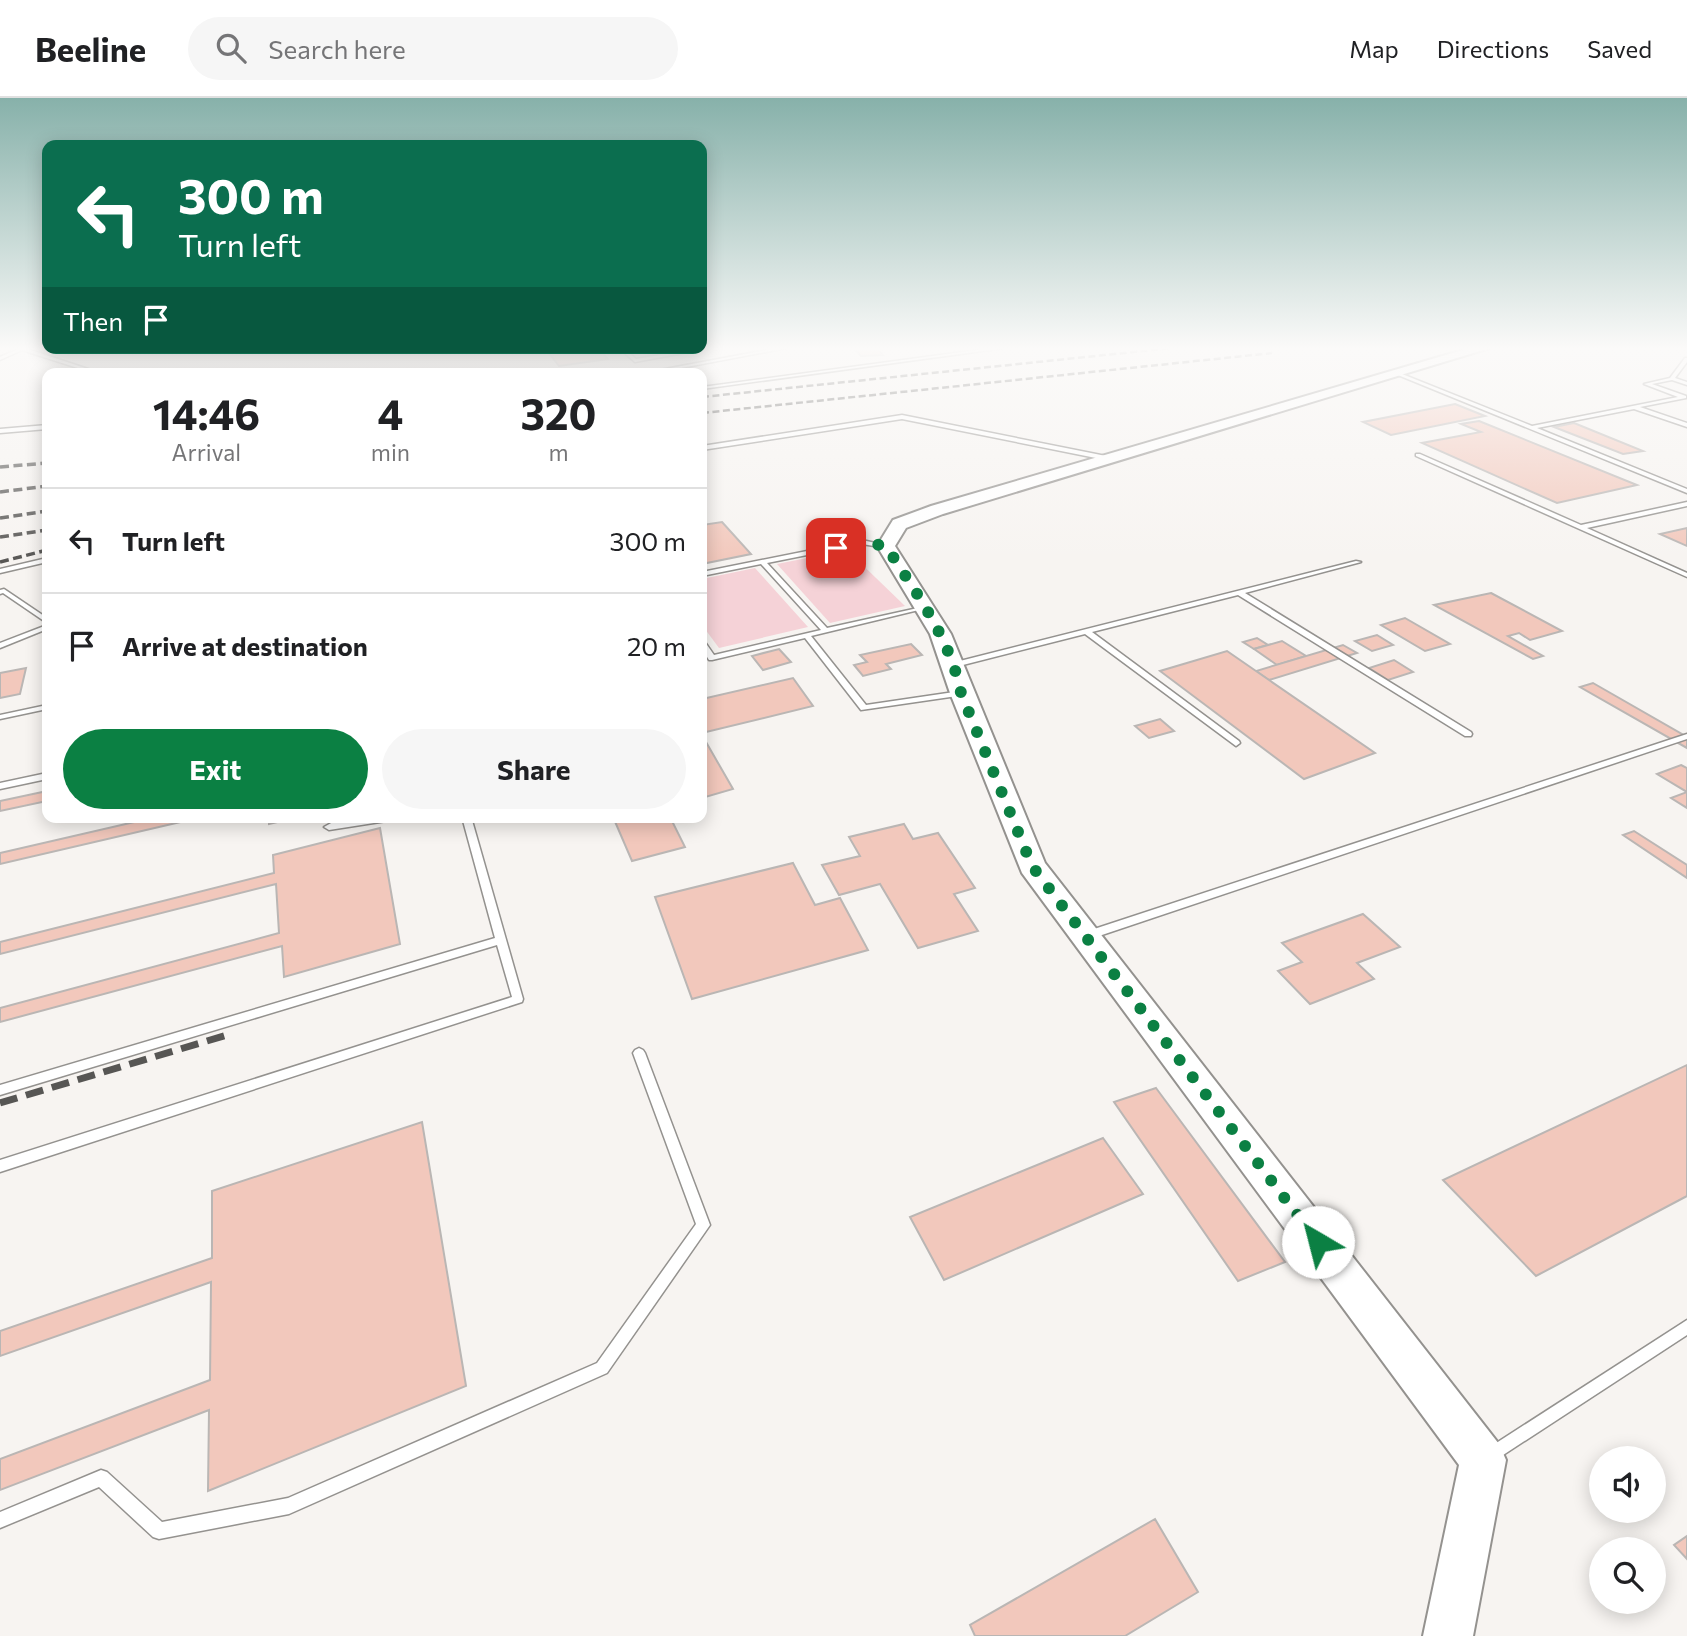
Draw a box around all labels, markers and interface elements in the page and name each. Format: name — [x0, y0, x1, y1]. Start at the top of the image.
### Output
search box — [188, 17, 678, 80]
text: Beeline — [35, 28, 146, 69]
icon: search — [212, 29, 250, 67]
text: Search here — [268, 33, 406, 64]
text: Map — [1349, 34, 1399, 63]
text: Directions — [1437, 34, 1549, 63]
text: Saved — [1587, 34, 1652, 63]
text: 300 m — [178, 164, 324, 224]
icon: left — [63, 168, 154, 259]
text: Turn left — [178, 224, 302, 264]
icon: arrive — [137, 301, 175, 339]
text: Then — [63, 305, 123, 336]
text: 14:46 — [153, 387, 260, 439]
text: 4 — [378, 387, 403, 439]
text: 320 — [521, 387, 596, 439]
text: Arrival — [172, 438, 241, 466]
text: min — [371, 438, 410, 466]
text: m — [548, 438, 569, 466]
pin — [806, 518, 866, 578]
icon: left — [63, 522, 101, 560]
text: Turn left — [122, 525, 225, 556]
text: 300 m — [610, 525, 686, 556]
icon: arrive — [817, 529, 855, 567]
icon: arrive — [63, 627, 101, 665]
text: Arrive at destination — [122, 630, 368, 661]
text: 20 m — [627, 630, 686, 661]
button: Exit — [63, 729, 368, 809]
button: Share — [382, 729, 686, 809]
position arrow — [1281, 1205, 1355, 1279]
map controls — [1589, 1446, 1666, 1614]
button: sound — [1589, 1446, 1666, 1523]
button: search — [1589, 1537, 1666, 1614]

